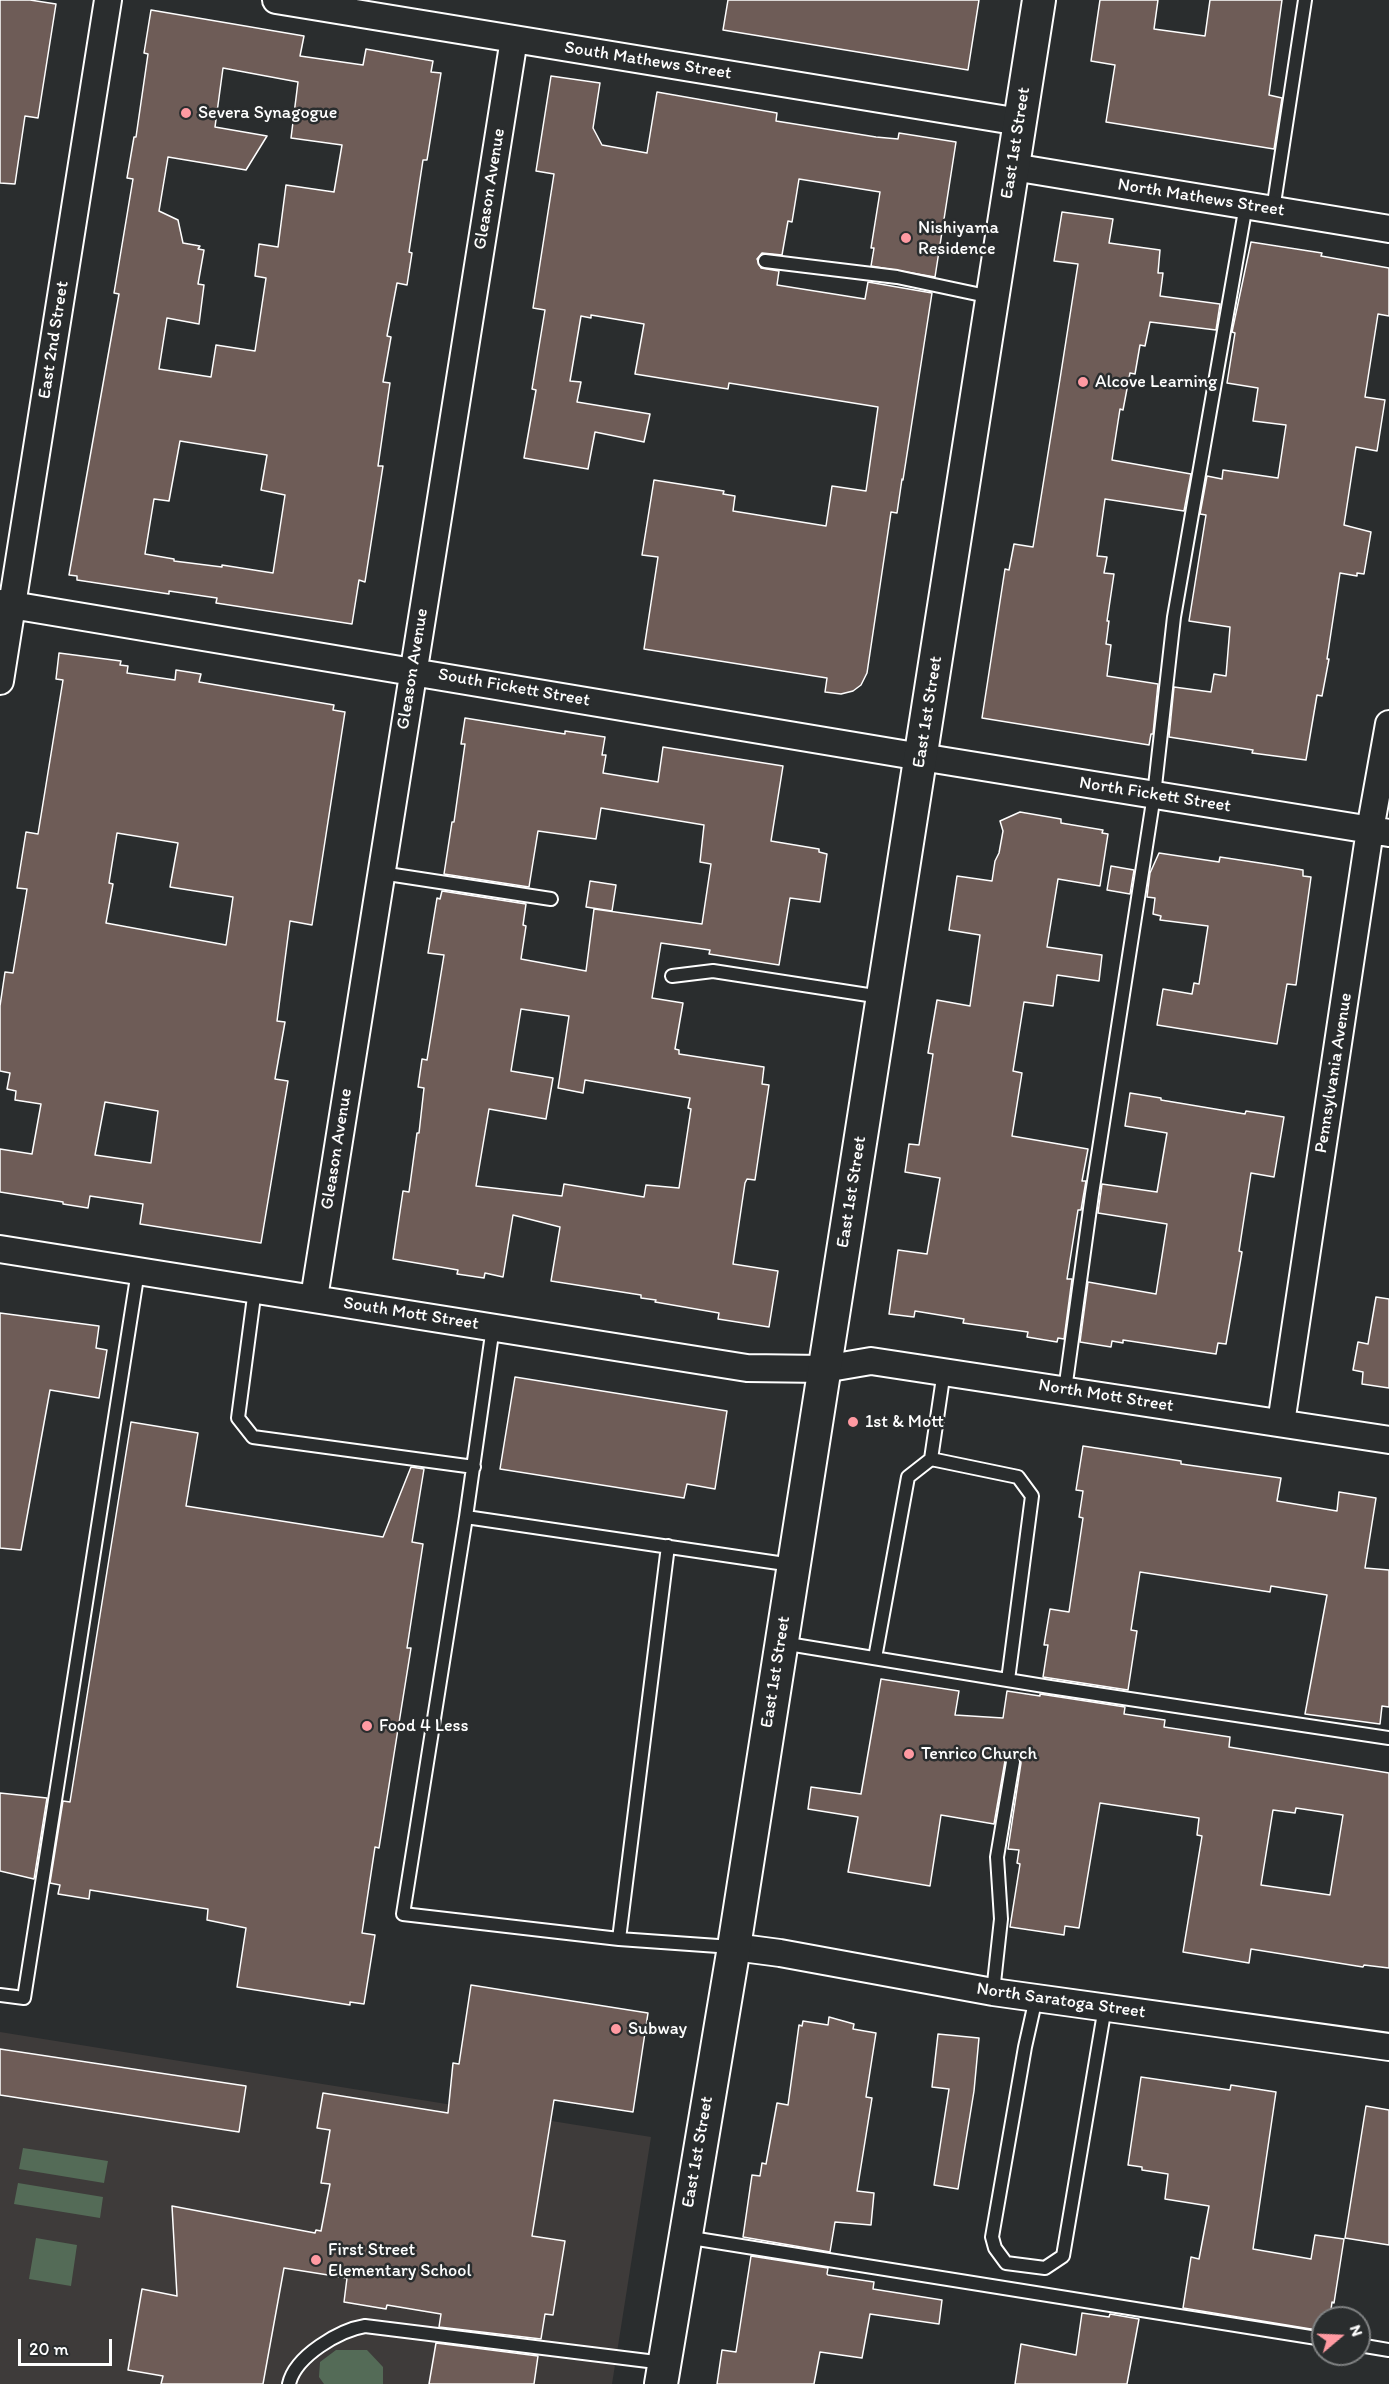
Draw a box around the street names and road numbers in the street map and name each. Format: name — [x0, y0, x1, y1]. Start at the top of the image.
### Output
street label: South Mathews Street — [563, 37, 733, 85]
street label: East 1st Street — [997, 86, 1035, 200]
street label: Gleason Avenue — [470, 127, 510, 251]
street label: North Mathews Street — [1116, 174, 1286, 222]
street label: East 2nd Street — [34, 280, 74, 400]
street label: Gleason Avenue — [393, 607, 433, 731]
street label: East 1st Street — [909, 655, 947, 769]
street label: South Fickett Street — [436, 664, 592, 712]
street label: North Fickett Street — [1078, 772, 1232, 818]
street label: Pennsylvania Avenue — [1311, 991, 1357, 1155]
street label: Gleason Avenue — [317, 1087, 357, 1211]
street label: East 1st Street — [833, 1135, 871, 1249]
street label: South Mott Street — [342, 1293, 480, 1335]
street label: North Mott Street — [1037, 1375, 1175, 1417]
street label: East 1st Street — [757, 1615, 795, 1729]
street label: North Saratoga Street — [975, 1978, 1147, 2024]
street label: East 1st Street — [678, 2095, 718, 2209]

